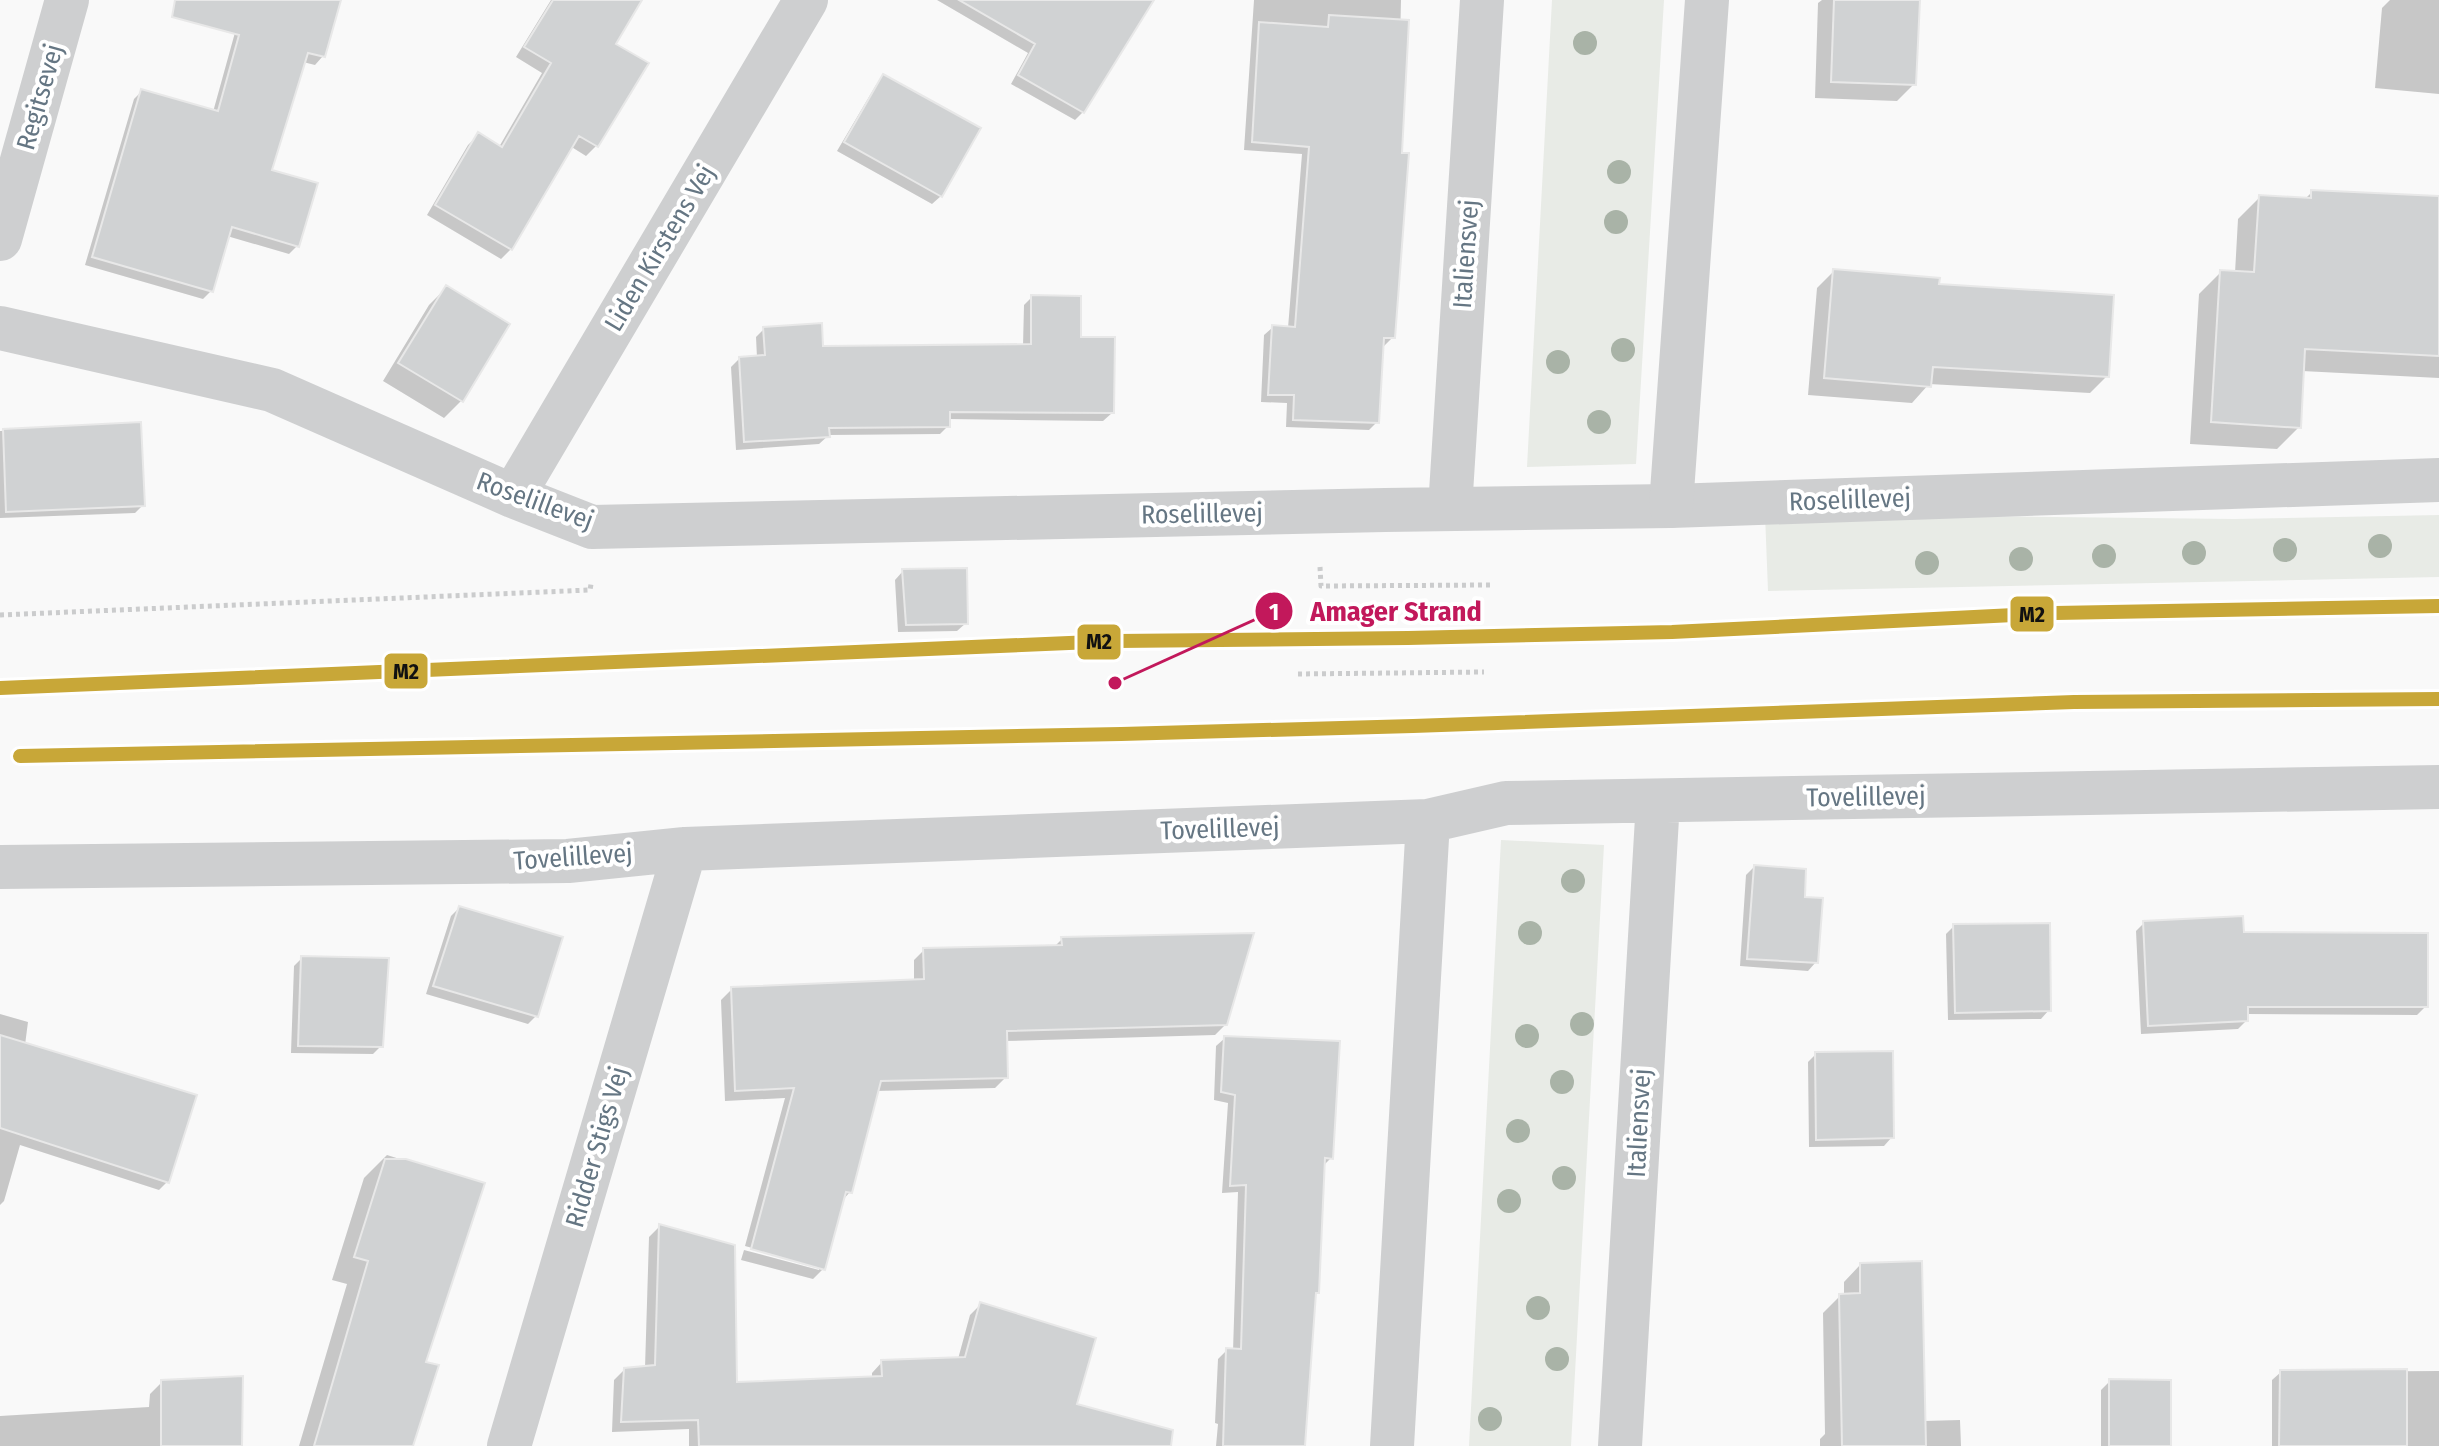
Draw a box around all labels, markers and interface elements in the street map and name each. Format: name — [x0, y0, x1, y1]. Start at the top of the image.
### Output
street label: Regitsevej — [10, 41, 70, 153]
street label: Liden Kirstens Vej — [598, 159, 722, 337]
street label: Italiensvej — [1447, 198, 1485, 310]
street label: Roselillevej — [472, 466, 598, 536]
street label: Roselillevej — [1788, 482, 1912, 518]
street label: Roselillevej — [1141, 497, 1263, 531]
callout: Amager Strand — [1254, 585, 1497, 637]
text: Amager Strand — [1309, 595, 1482, 628]
line badge: M2 — [2009, 595, 2055, 633]
text: 1 — [1269, 598, 1279, 626]
text: M2 — [2019, 601, 2045, 628]
line badge: M2 — [1076, 623, 1122, 661]
text: M2 — [1086, 628, 1112, 655]
line badge: M2 — [383, 652, 429, 690]
text: M2 — [393, 658, 419, 685]
street label: Tovelillevej — [1806, 780, 1926, 814]
street label: Tovelillevej — [1160, 811, 1280, 847]
street label: Tovelillevej — [513, 837, 633, 877]
street label: Ridder Stigs Vej — [559, 1063, 635, 1231]
street label: Italiensvej — [1621, 1068, 1657, 1178]

